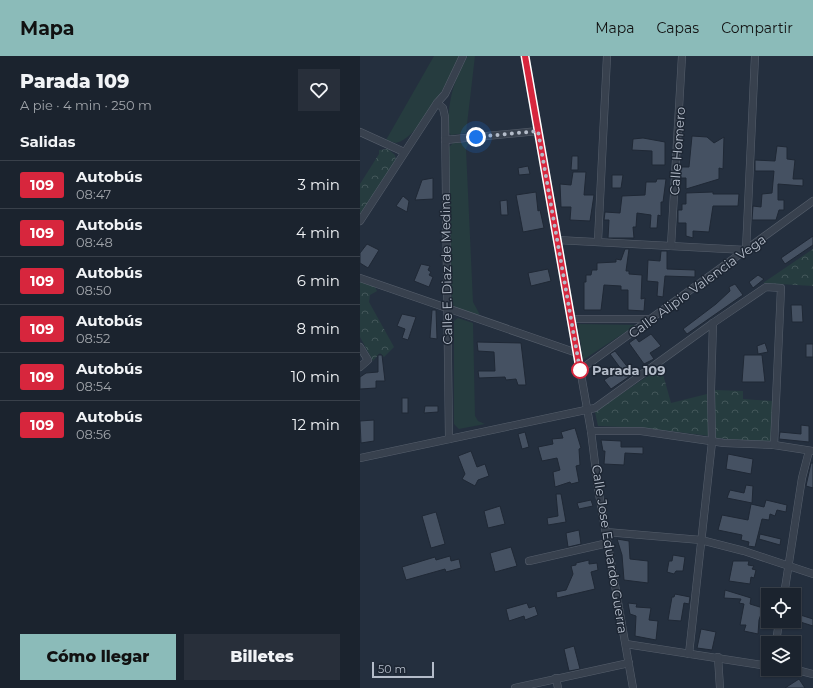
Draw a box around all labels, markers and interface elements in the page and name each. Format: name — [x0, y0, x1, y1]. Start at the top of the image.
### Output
text: Mapa — [20, 17, 75, 40]
text: Mapa — [595, 19, 635, 37]
text: Capas — [657, 19, 699, 37]
text: Compartir — [721, 19, 793, 37]
button: heart — [298, 69, 340, 111]
text: Parada 109 — [20, 70, 129, 93]
text: A pie · 4 min · 250 m — [20, 97, 152, 113]
street label: Calle Homero — [666, 106, 688, 196]
your location — [466, 127, 486, 147]
text: Salidas — [20, 132, 75, 151]
text: Autobús — [76, 167, 142, 186]
text: 3 min — [298, 175, 340, 194]
text: 109 — [30, 176, 54, 194]
text: 08:47 — [76, 186, 111, 202]
street label: Calle E. Diaz de Medina — [437, 193, 455, 345]
text: Autobús — [76, 215, 142, 234]
text: 4 min — [296, 223, 340, 242]
text: 109 — [30, 224, 54, 242]
street label: Calle Alipio Valencia Vega — [625, 231, 769, 341]
text: 08:48 — [76, 234, 113, 250]
text: Autobús — [76, 263, 142, 282]
text: 6 min — [297, 271, 340, 290]
text: 109 — [30, 272, 54, 290]
text: 08:50 — [76, 282, 112, 298]
text: Autobús — [76, 311, 142, 330]
text: 8 min — [296, 319, 340, 338]
text: 109 — [30, 320, 54, 338]
text: 08:52 — [76, 330, 110, 346]
text: Autobús — [76, 359, 142, 378]
marker: Parada 109 — [571, 361, 589, 379]
place label: Parada 109 — [592, 362, 665, 378]
text: 10 min — [291, 367, 340, 386]
text: 109 — [30, 368, 54, 386]
text: 08:54 — [76, 378, 112, 394]
text: Autobús — [76, 407, 142, 426]
text: 12 min — [292, 415, 340, 434]
text: 109 — [30, 416, 54, 434]
text: 08:56 — [76, 426, 111, 442]
street label: Calle Jose Eduardo Guerra — [589, 463, 631, 635]
map controls — [761, 588, 801, 676]
button: locate — [761, 588, 801, 628]
button: Cómo llegar — [20, 634, 176, 680]
button: Billetes — [184, 634, 340, 680]
button: layers — [761, 636, 801, 676]
scale bar — [372, 660, 434, 679]
text: 50 m — [378, 662, 406, 676]

